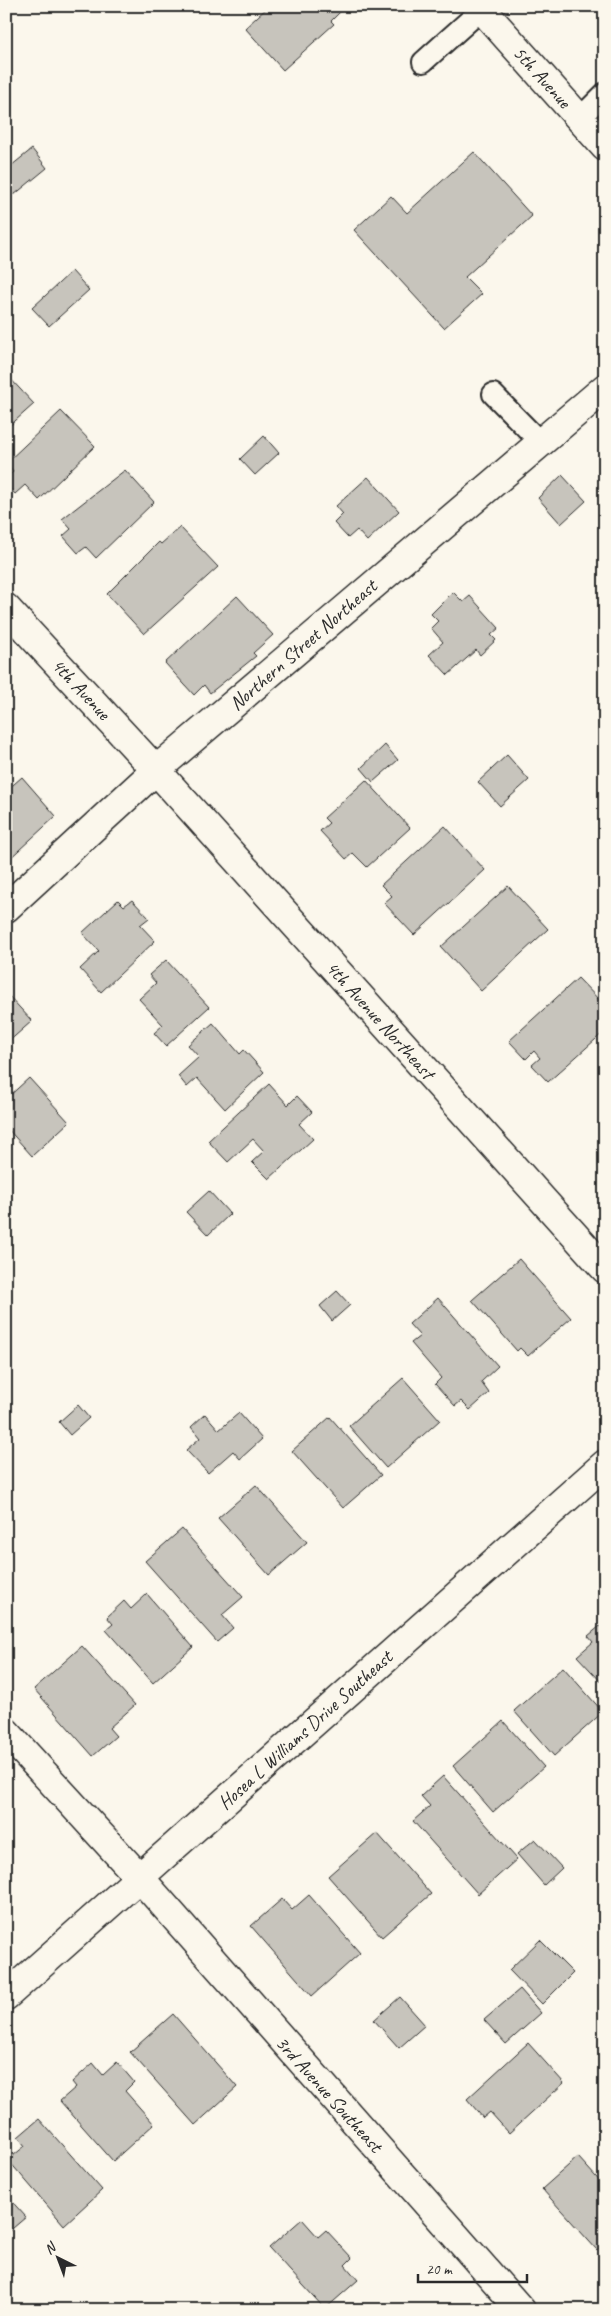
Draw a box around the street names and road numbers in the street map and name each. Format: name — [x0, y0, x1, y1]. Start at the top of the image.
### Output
street label: 5th Avenue — [507, 41, 578, 115]
street label: Northern Street Northeast — [224, 573, 384, 716]
street label: 4th Avenue — [46, 653, 117, 726]
street label: 4th Avenue Northeast — [320, 956, 442, 1087]
street label: Hosea L Williams Drive Southeast — [213, 1643, 399, 1815]
street label: 3rd Avenue Southeast — [270, 2031, 389, 2159]

